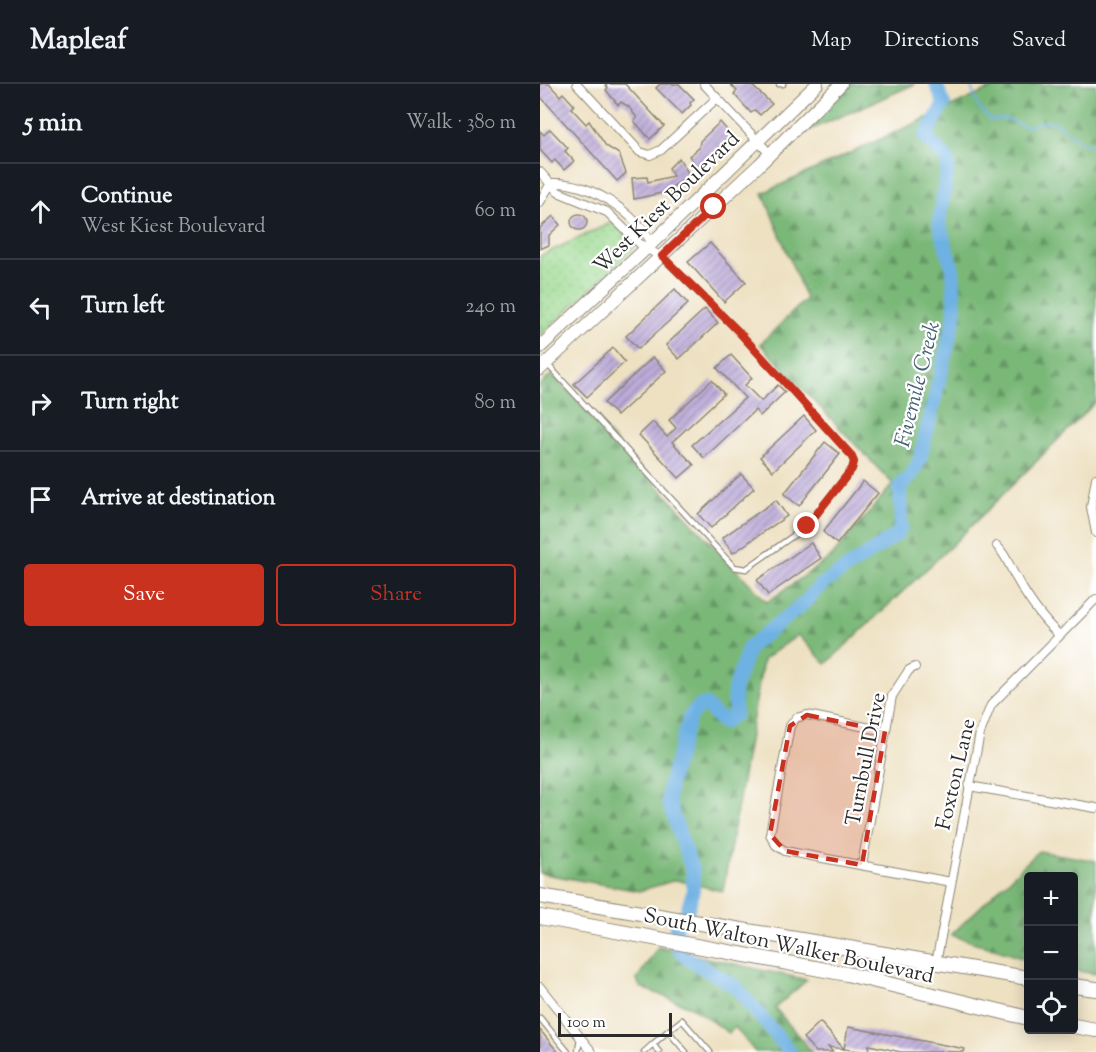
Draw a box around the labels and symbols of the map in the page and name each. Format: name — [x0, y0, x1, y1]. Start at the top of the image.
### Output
street label: West Kiest Boulevard — [587, 125, 748, 282]
route start — [700, 193, 726, 219]
water label: Fivemile Creek — [888, 318, 950, 451]
route end — [793, 512, 819, 538]
street label: Turnbull Drive — [839, 690, 895, 829]
street label: Foxton Lane — [930, 716, 984, 833]
street label: South Walton Walker Boulevard — [641, 902, 937, 992]
scale bar — [558, 1010, 672, 1038]

